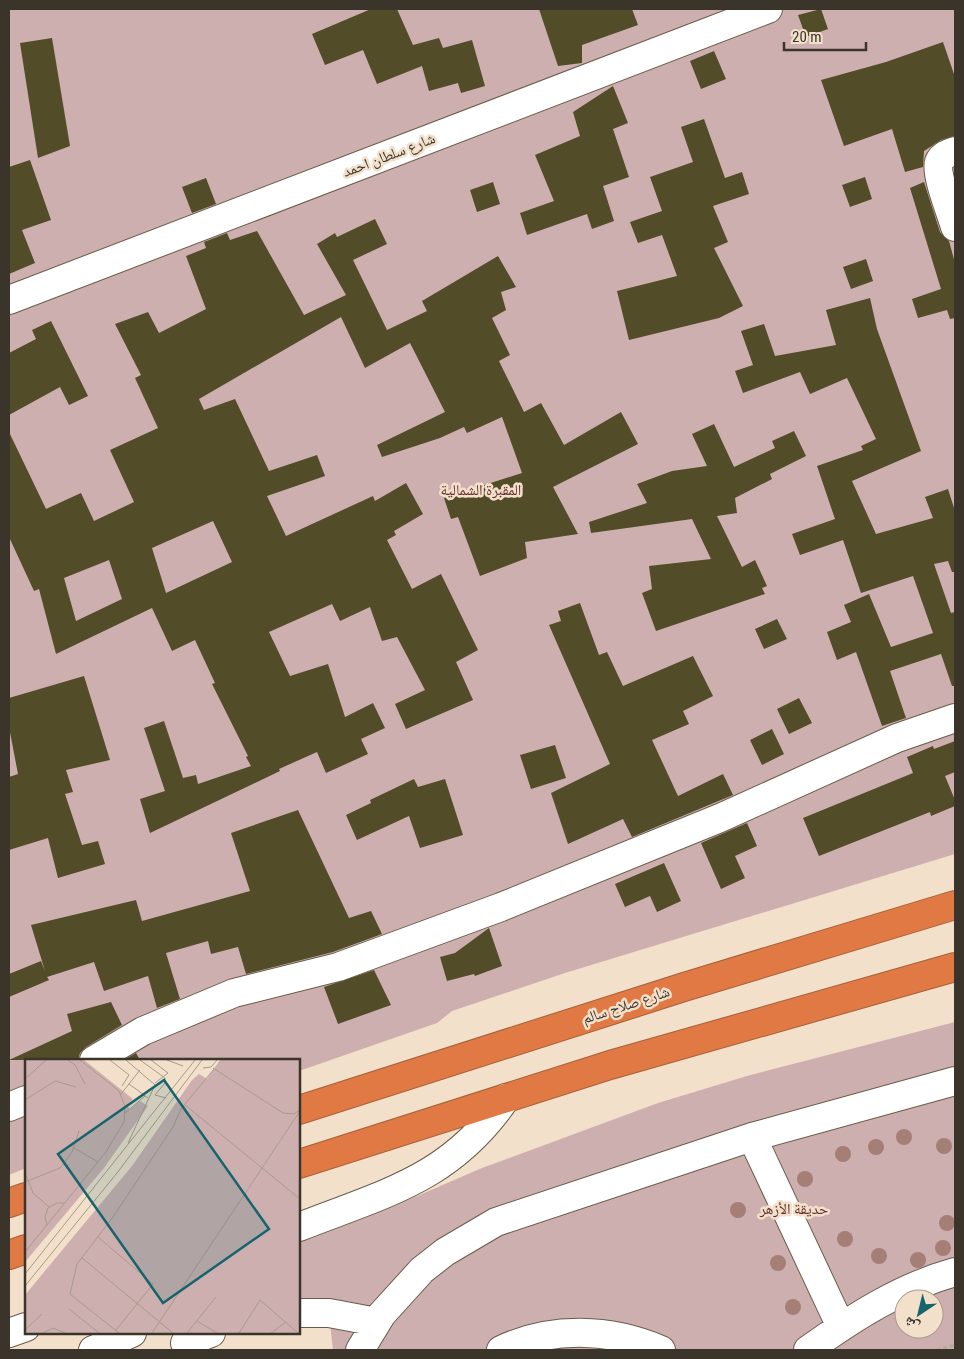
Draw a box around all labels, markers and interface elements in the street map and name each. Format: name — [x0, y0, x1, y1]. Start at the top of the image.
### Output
scale bar — [784, 20, 866, 52]
text: 20 m — [792, 28, 822, 46]
street label: شارع سلطان احمد — [340, 129, 438, 182]
park label: المقبرة الشمالية — [441, 481, 521, 499]
street label: شارع صلاح سالم — [580, 982, 672, 1029]
inset map — [25, 1059, 300, 1334]
park label: حديقة الأزهر — [759, 1200, 829, 1218]
north arrow — [894, 1289, 944, 1339]
text: ش — [901, 1313, 923, 1335]

